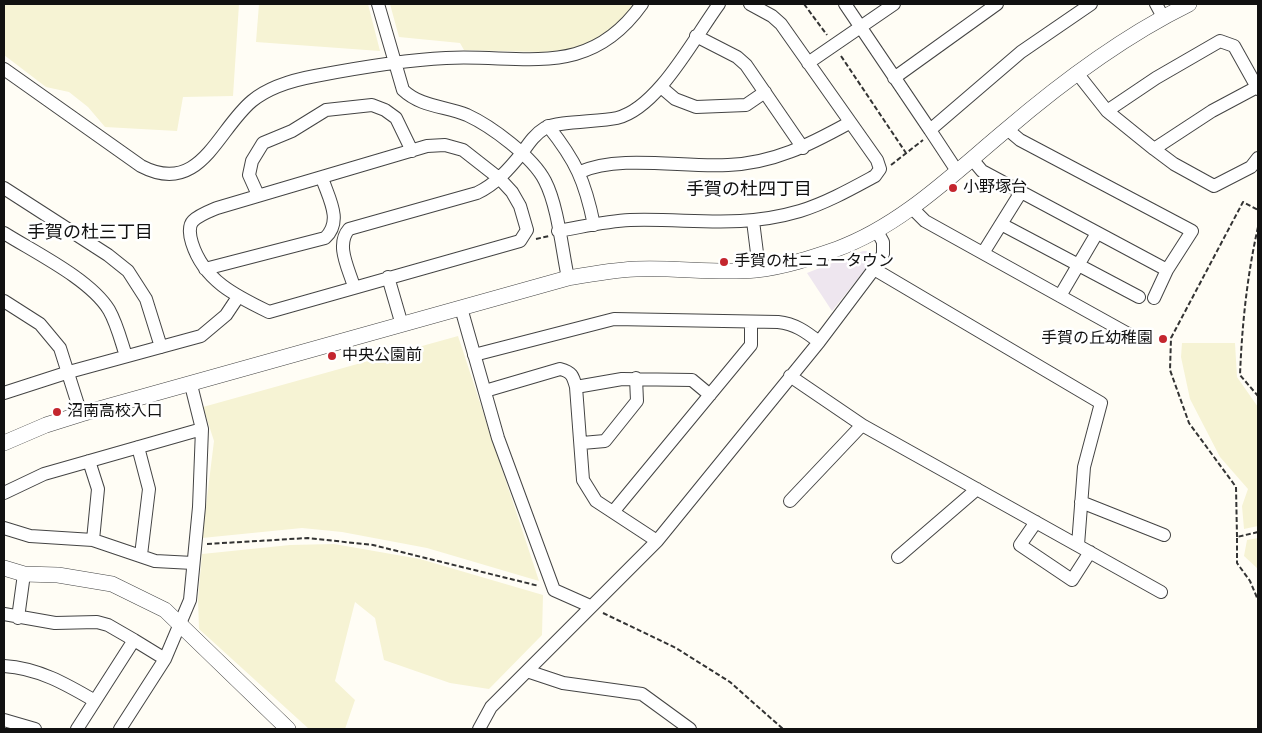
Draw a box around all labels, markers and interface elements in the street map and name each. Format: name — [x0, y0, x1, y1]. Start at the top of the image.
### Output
place label: 小野塚台 — [963, 178, 1027, 198]
district label: 手賀の杜四丁目 — [686, 179, 812, 201]
marker: 小野塚台 — [947, 182, 959, 194]
district label: 手賀の杜三丁目 — [27, 222, 153, 244]
place label: 手賀の杜ニュータウン — [734, 252, 894, 272]
marker: 手賀の杜ニュータウン — [718, 256, 730, 268]
place label: 手賀の丘幼稚園 — [1041, 329, 1153, 349]
marker: 手賀の丘幼稚園 — [1157, 333, 1169, 345]
place label: 中央公園前 — [342, 346, 422, 366]
marker: 中央公園前 — [326, 350, 338, 362]
place label: 沼南高校入口 — [67, 402, 163, 422]
marker: 沼南高校入口 — [51, 406, 63, 418]

